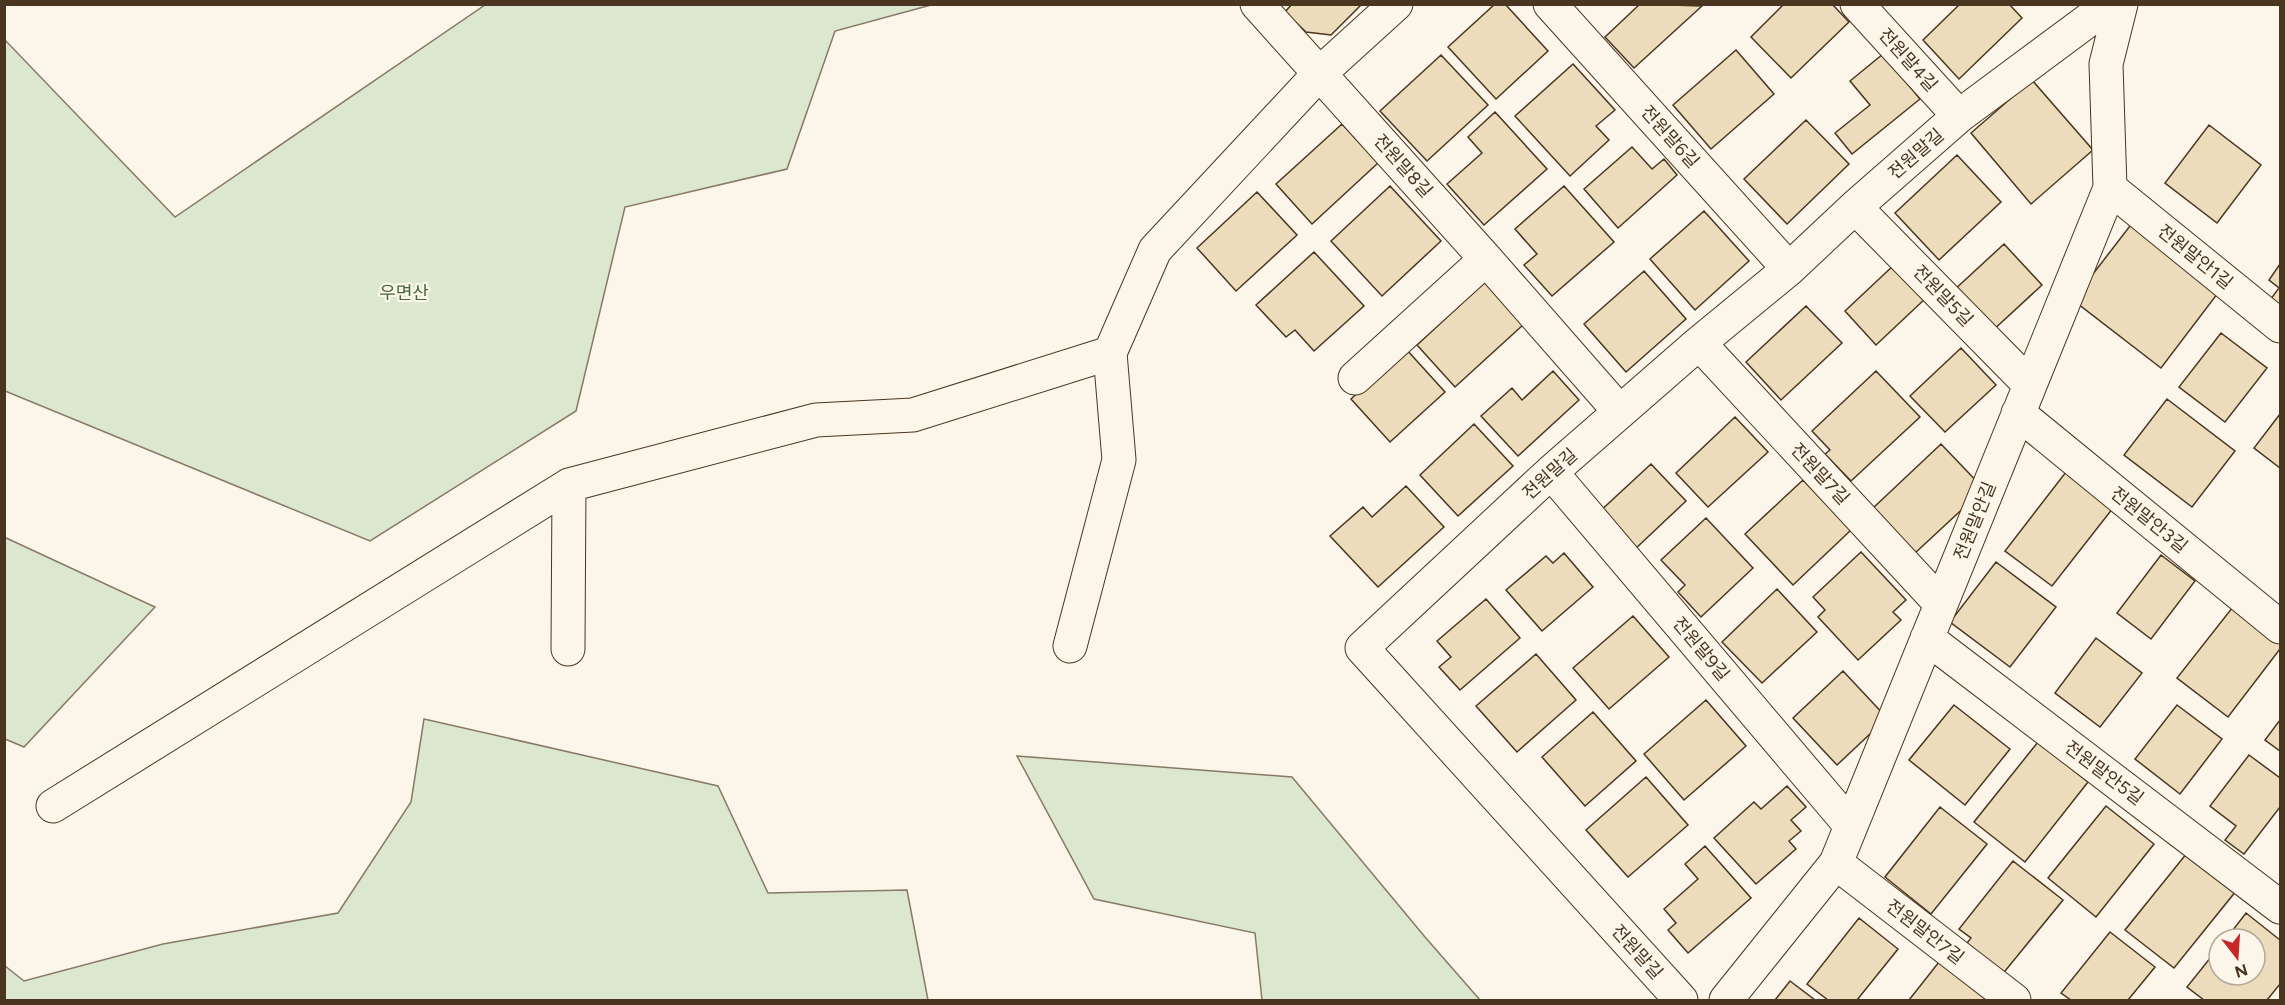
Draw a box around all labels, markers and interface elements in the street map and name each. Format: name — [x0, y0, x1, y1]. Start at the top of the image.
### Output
street label: 전원말4길 — [1874, 24, 1942, 96]
street label: 전원말6길 — [1636, 101, 1704, 173]
street label: 전원말길 — [1884, 124, 1948, 184]
street label: 전원말8길 — [1369, 130, 1437, 202]
street label: 전원말안1길 — [2153, 220, 2237, 294]
street label: 전원말5길 — [1908, 261, 1978, 331]
park label: 우면산 — [379, 282, 429, 304]
street label: 전원말7길 — [1786, 439, 1854, 509]
street label: 전원말길 — [1518, 444, 1582, 504]
street label: 전원말안길 — [1949, 478, 2001, 564]
street label: 전원말안3길 — [2106, 482, 2192, 558]
street label: 전원말9길 — [1668, 613, 1734, 685]
street label: 전원말안5길 — [2060, 736, 2148, 810]
street label: 전원말안7길 — [1882, 895, 1968, 969]
street label: 전원말길 — [1607, 920, 1667, 984]
north arrow — [2207, 927, 2267, 987]
text: N — [2233, 960, 2250, 982]

